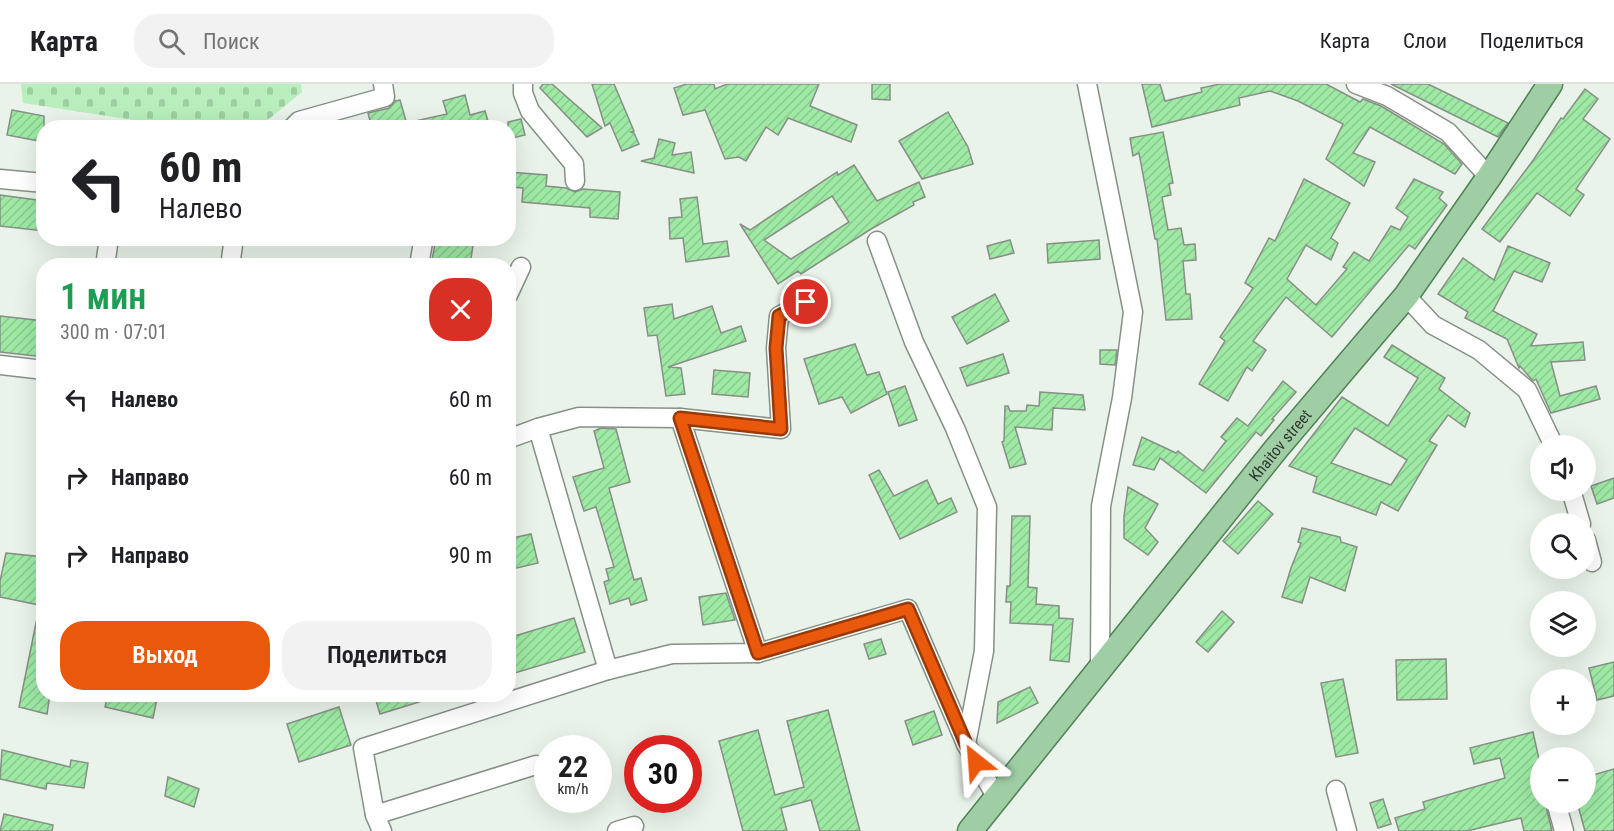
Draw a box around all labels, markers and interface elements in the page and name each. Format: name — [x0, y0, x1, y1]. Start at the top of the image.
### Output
search box — [134, 14, 554, 68]
text: Карта — [30, 25, 98, 58]
icon: search — [155, 25, 188, 58]
text: Поиск — [203, 29, 260, 54]
text: Карта — [1320, 29, 1370, 53]
text: Слои — [1403, 29, 1447, 53]
text: Поделиться — [1480, 29, 1584, 53]
text: 60 m — [159, 143, 242, 192]
icon: left — [60, 144, 138, 222]
text: Налево — [159, 193, 242, 225]
text: 1 мин — [60, 276, 146, 318]
pin — [780, 276, 831, 327]
button: close — [429, 278, 492, 341]
icon: arrive — [789, 285, 822, 318]
text: 300 m · 07:01 — [60, 320, 167, 344]
icon: left — [60, 383, 93, 416]
text: Налево — [111, 387, 178, 412]
text: 60 m — [449, 387, 492, 412]
street label: Khaitov street — [1245, 405, 1316, 485]
map controls — [1530, 435, 1596, 813]
button: sound — [1530, 435, 1596, 501]
icon: right — [60, 461, 93, 494]
text: Направо — [111, 465, 189, 490]
text: 60 m — [449, 465, 492, 490]
button: search — [1530, 513, 1596, 579]
icon: right — [60, 539, 93, 572]
text: Направо — [111, 543, 189, 568]
text: 90 m — [449, 543, 492, 568]
button: layers — [1530, 591, 1596, 657]
button: Выход — [60, 621, 270, 690]
button: Поделиться — [282, 621, 492, 690]
button: + — [1530, 669, 1596, 735]
position arrow — [944, 730, 1008, 794]
speed limit sign: 30 — [624, 735, 702, 813]
button: − — [1530, 747, 1596, 813]
text: 22 — [558, 749, 588, 784]
text: km/h — [558, 780, 588, 798]

